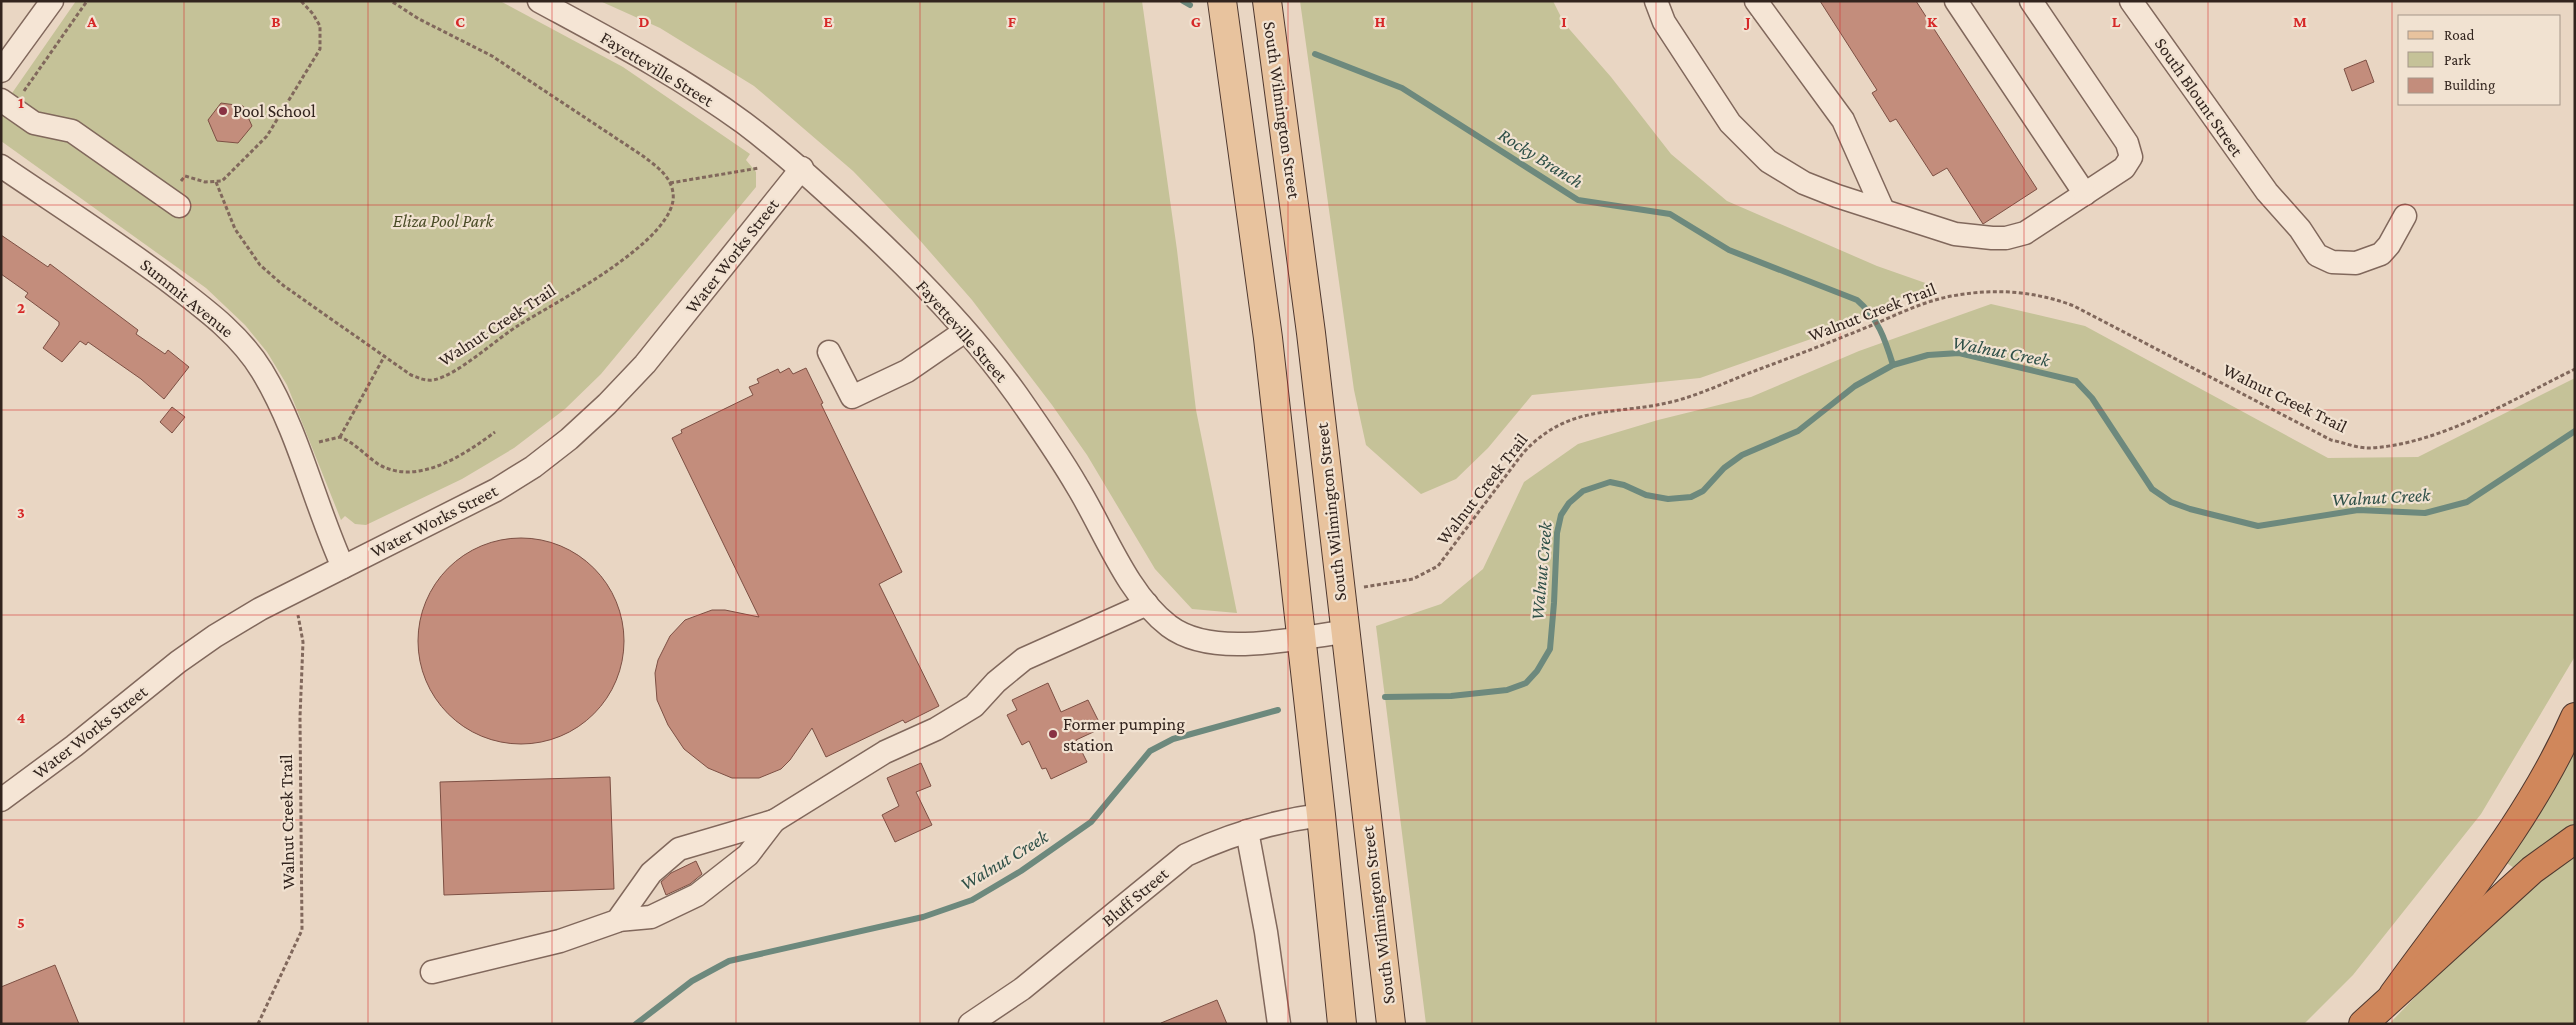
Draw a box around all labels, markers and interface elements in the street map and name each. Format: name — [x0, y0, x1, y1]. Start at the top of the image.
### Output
text: A — [86, 13, 97, 30]
text: B — [271, 13, 281, 30]
text: C — [455, 13, 465, 30]
text: D — [638, 13, 650, 30]
text: E — [823, 13, 833, 30]
text: F — [1008, 13, 1017, 30]
text: G — [1191, 13, 1201, 30]
text: H — [1375, 13, 1386, 30]
text: I — [1561, 13, 1567, 30]
text: J — [1743, 13, 1751, 30]
text: K — [1927, 13, 1938, 30]
text: L — [2112, 13, 2121, 30]
text: M — [2293, 13, 2307, 30]
legend — [2398, 15, 2561, 105]
street label: South Wilmington Street — [1260, 20, 1305, 201]
street label: Fayetteville Street — [597, 27, 718, 111]
text: Road — [2444, 27, 2475, 43]
street label: South Blount Street — [2151, 34, 2248, 161]
text: Park — [2444, 52, 2471, 68]
text: Building — [2444, 77, 2495, 94]
text: 1 — [18, 94, 24, 111]
place label: Pool School — [233, 101, 316, 121]
marker: Pool School — [217, 105, 229, 117]
water label: Rocky Branch — [1495, 124, 1587, 192]
street label: Water Works Street — [681, 194, 784, 317]
park label: Eliza Pool Park — [393, 211, 494, 231]
street label: Summit Avenue — [136, 254, 238, 342]
street label: Fayetteville Street — [912, 276, 1012, 387]
street label: Walnut Creek Trail — [1805, 278, 1939, 346]
street label: Walnut Creek Trail — [435, 280, 559, 370]
text: 2 — [17, 299, 25, 316]
water label: Walnut Creek — [1951, 331, 2052, 371]
street label: Walnut Creek Trail — [2220, 359, 2350, 437]
street label: South Wilmington Street — [1312, 421, 1350, 602]
street label: Walnut Creek Trail — [1432, 429, 1532, 548]
street label: Water Works Street — [367, 480, 502, 562]
water label: Walnut Creek — [2331, 484, 2431, 510]
text: 3 — [17, 504, 25, 521]
water label: Walnut Creek — [1526, 520, 1556, 621]
street label: Water Works Street — [29, 680, 152, 783]
text: 4 — [17, 709, 26, 726]
place label: Former pumping station — [1063, 714, 1185, 755]
marker: Former pumping station — [1047, 728, 1059, 740]
street label: Walnut Creek Trail — [276, 754, 298, 890]
street label: South Wilmington Street — [1357, 824, 1399, 1005]
water label: Walnut Creek — [956, 825, 1052, 894]
street label: Bluff Street — [1098, 863, 1173, 930]
text: 5 — [17, 914, 25, 931]

